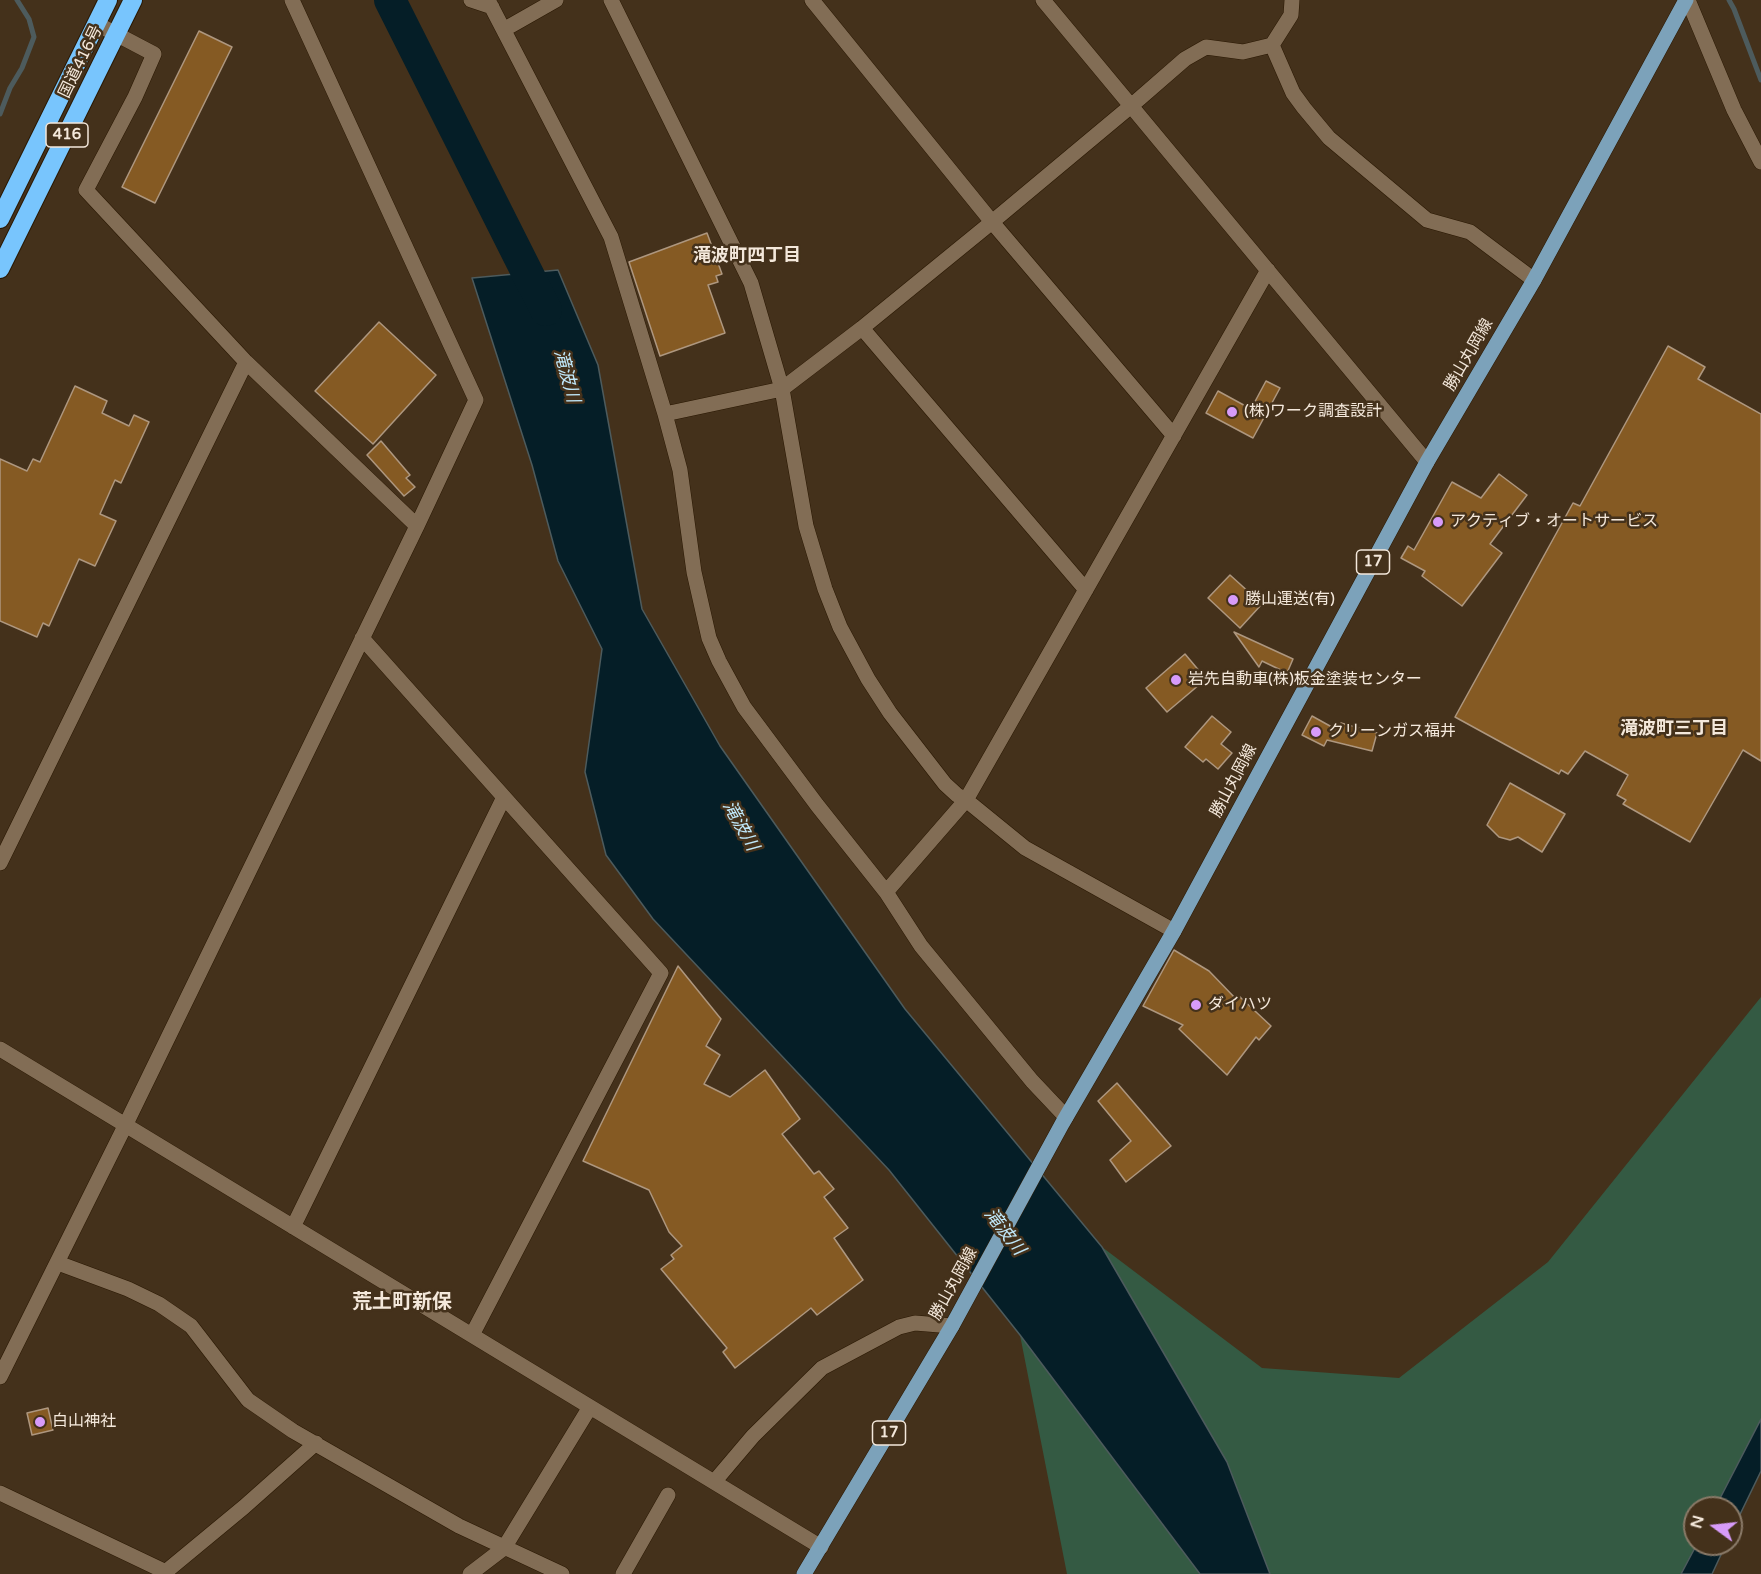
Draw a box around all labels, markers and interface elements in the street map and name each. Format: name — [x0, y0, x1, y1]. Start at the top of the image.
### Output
street label: 国道416号 — [55, 23, 107, 101]
road number: 416 — [46, 123, 88, 147]
district label: 滝波町四丁目 — [693, 245, 801, 267]
street label: 勝山丸岡線 — [1441, 316, 1497, 394]
water label: 滝波川 — [549, 347, 583, 405]
place label: (株)ワーク調査設計 — [1244, 402, 1382, 422]
marker: (株)ワーク調査設計 — [1225, 405, 1239, 419]
place label: アクティブ・オートサービス — [1450, 512, 1658, 532]
marker: アクティブ・オートサービス — [1431, 515, 1445, 529]
road number: 17 — [1356, 550, 1390, 574]
place label: 勝山運送(有) — [1245, 590, 1335, 610]
marker: 勝山運送(有) — [1226, 593, 1240, 607]
place label: 岩先自動車(株)板金塗装センター — [1188, 670, 1422, 690]
marker: 岩先自動車(株)板金塗装センター — [1169, 673, 1183, 687]
district label: 滝波町三丁目 — [1620, 718, 1728, 740]
place label: クリーンガス福井 — [1328, 722, 1456, 742]
marker: クリーンガス福井 — [1309, 725, 1323, 739]
street label: 勝山丸岡線 — [1207, 741, 1261, 821]
water label: 滝波川 — [717, 797, 763, 855]
place label: ダイハツ — [1208, 995, 1272, 1015]
marker: ダイハツ — [1189, 998, 1203, 1012]
water label: 滝波川 — [979, 1204, 1029, 1260]
street label: 勝山丸岡線 — [926, 1244, 982, 1324]
district label: 荒土町新保 — [352, 1291, 452, 1315]
place label: 白山神社 — [52, 1412, 116, 1432]
marker: 白山神社 — [33, 1415, 47, 1429]
road number: 17 — [872, 1421, 906, 1445]
north arrow — [1683, 1496, 1743, 1556]
text: N — [1686, 1513, 1709, 1531]

